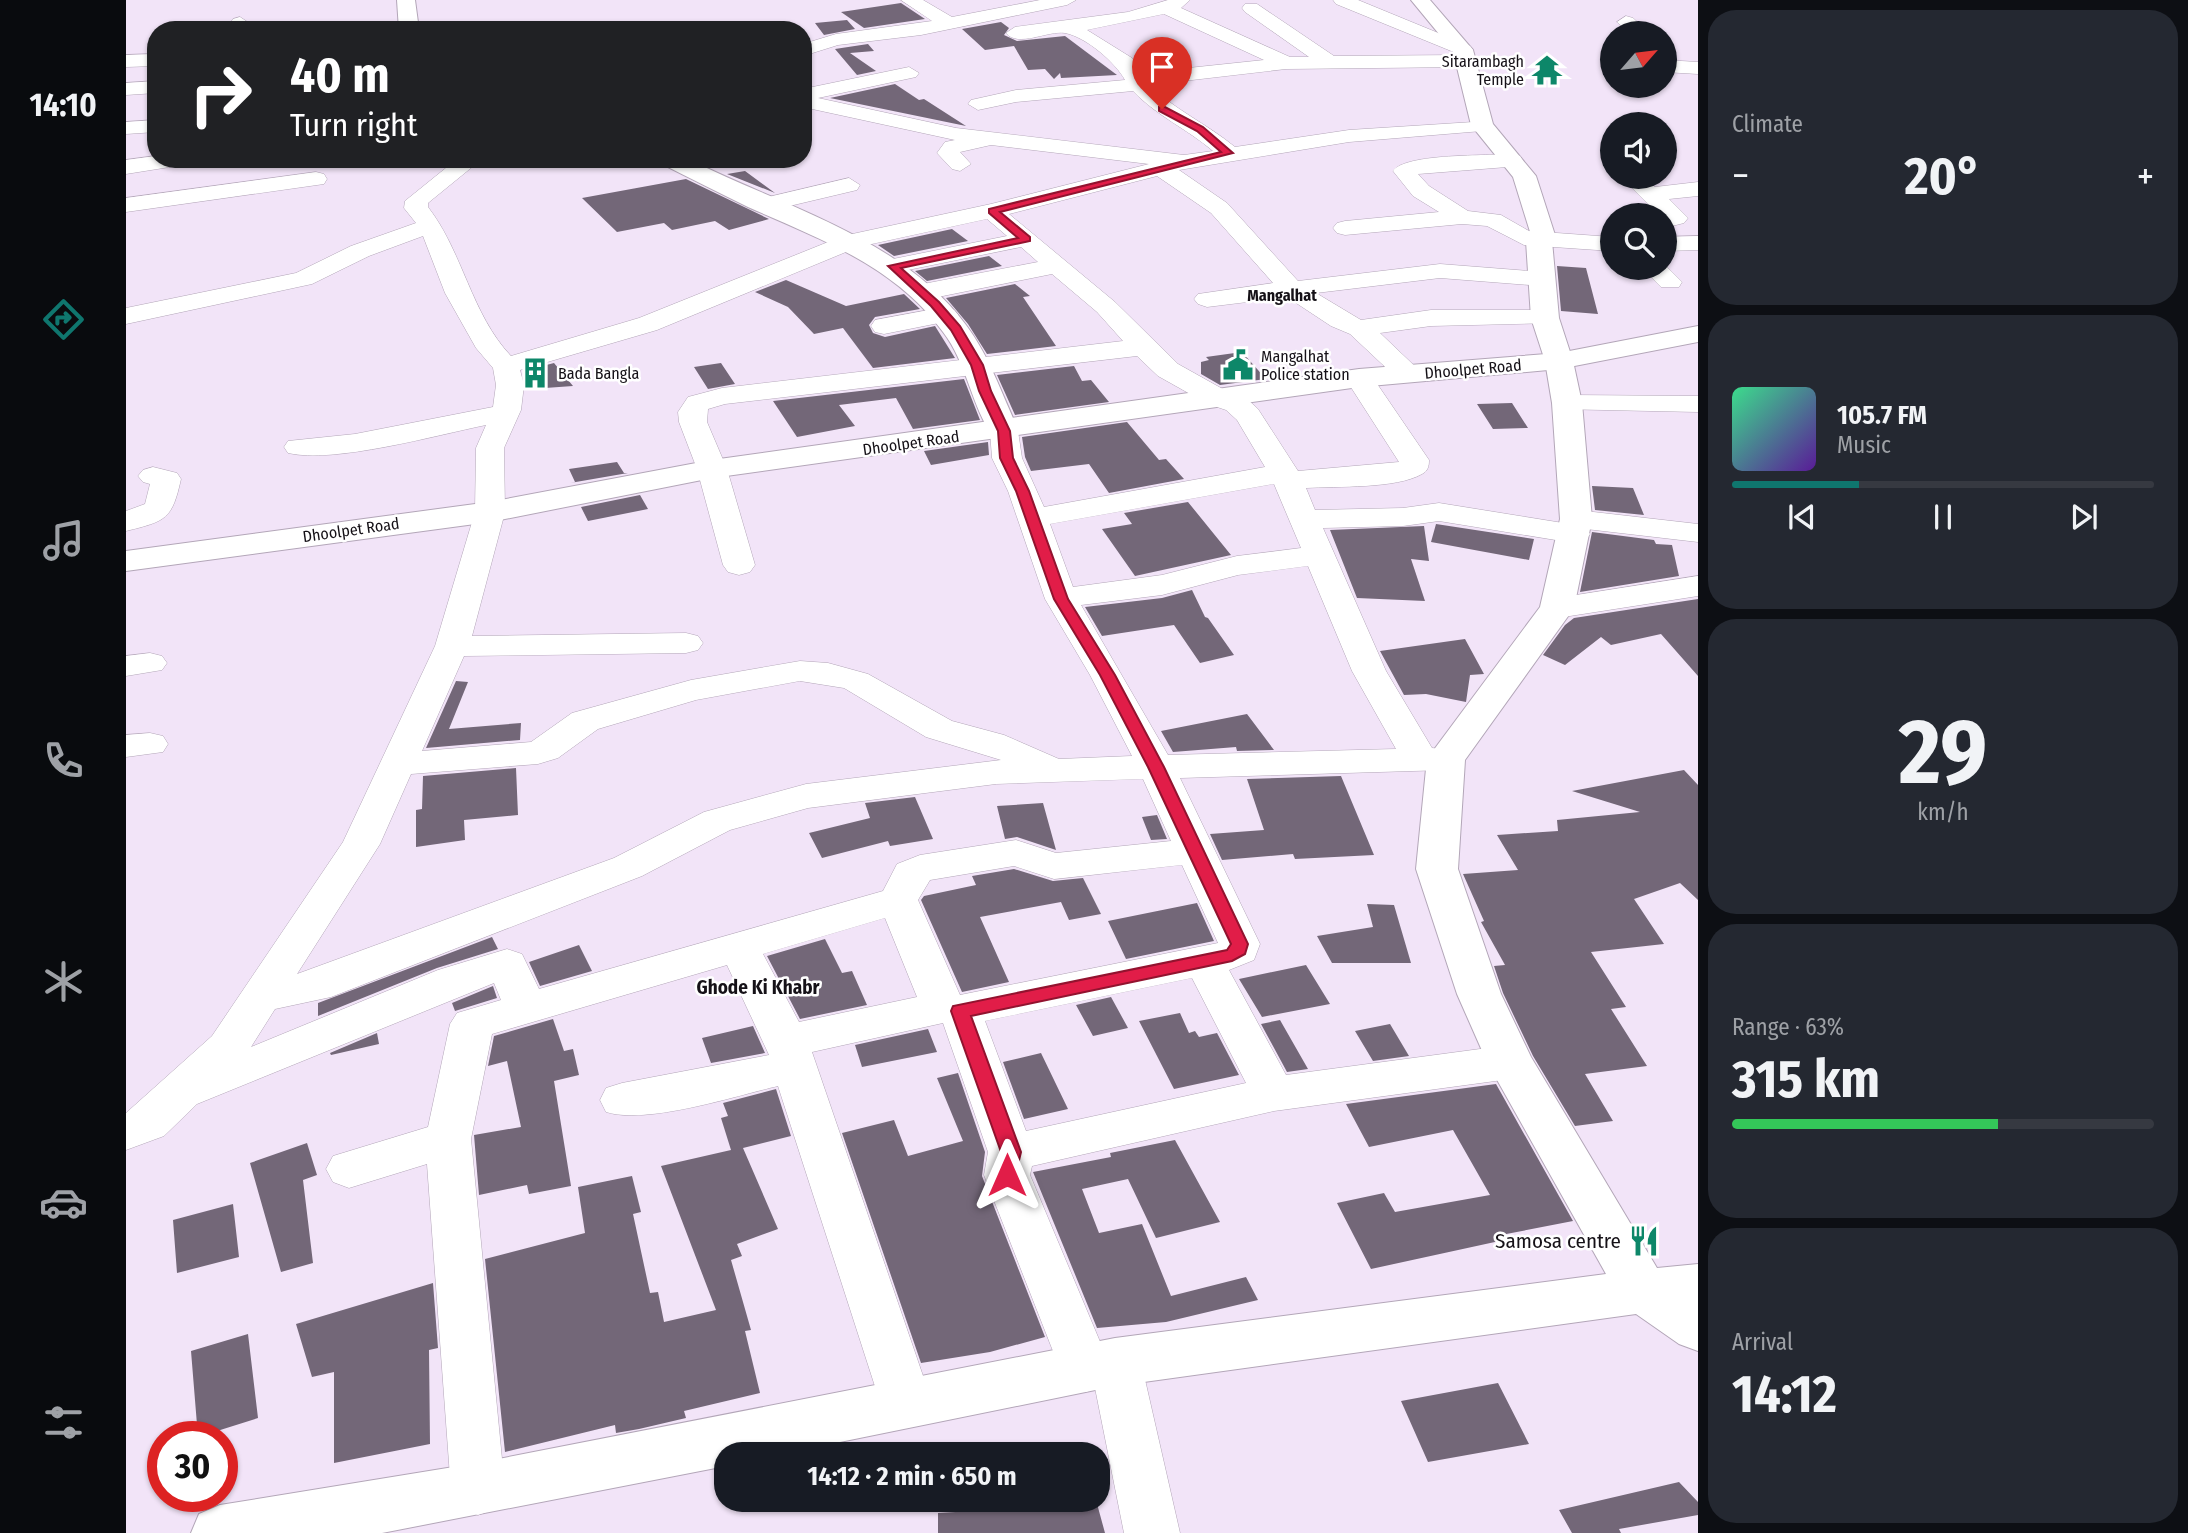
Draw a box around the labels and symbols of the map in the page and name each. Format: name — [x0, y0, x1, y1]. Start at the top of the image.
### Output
north arrow — [1600, 21, 1676, 98]
pin — [1132, 37, 1192, 109]
place label: Sitarambagh Temple — [1442, 52, 1524, 89]
temple icon: Sitarambagh Temple — [1530, 53, 1564, 87]
district label: Mangalhat — [1247, 286, 1317, 305]
place label: Mangalhat Police station — [1261, 347, 1350, 384]
public building icon: Mangalhat Police station — [1221, 348, 1255, 382]
street label: Dhoolpet Road — [1424, 355, 1522, 383]
building icon: Bada Bangla — [518, 356, 552, 390]
place label: Bada Bangla — [558, 364, 639, 383]
street label: Dhoolpet Road — [861, 427, 961, 459]
street label: Dhoolpet Road — [301, 514, 401, 546]
district label: Ghode Ki Khabr — [697, 976, 820, 999]
position arrow — [970, 1138, 1044, 1212]
restaurant icon: Samosa centre — [1627, 1224, 1661, 1258]
place label: Samosa centre — [1495, 1228, 1621, 1254]
speed limit sign: 30 — [147, 1421, 238, 1512]

